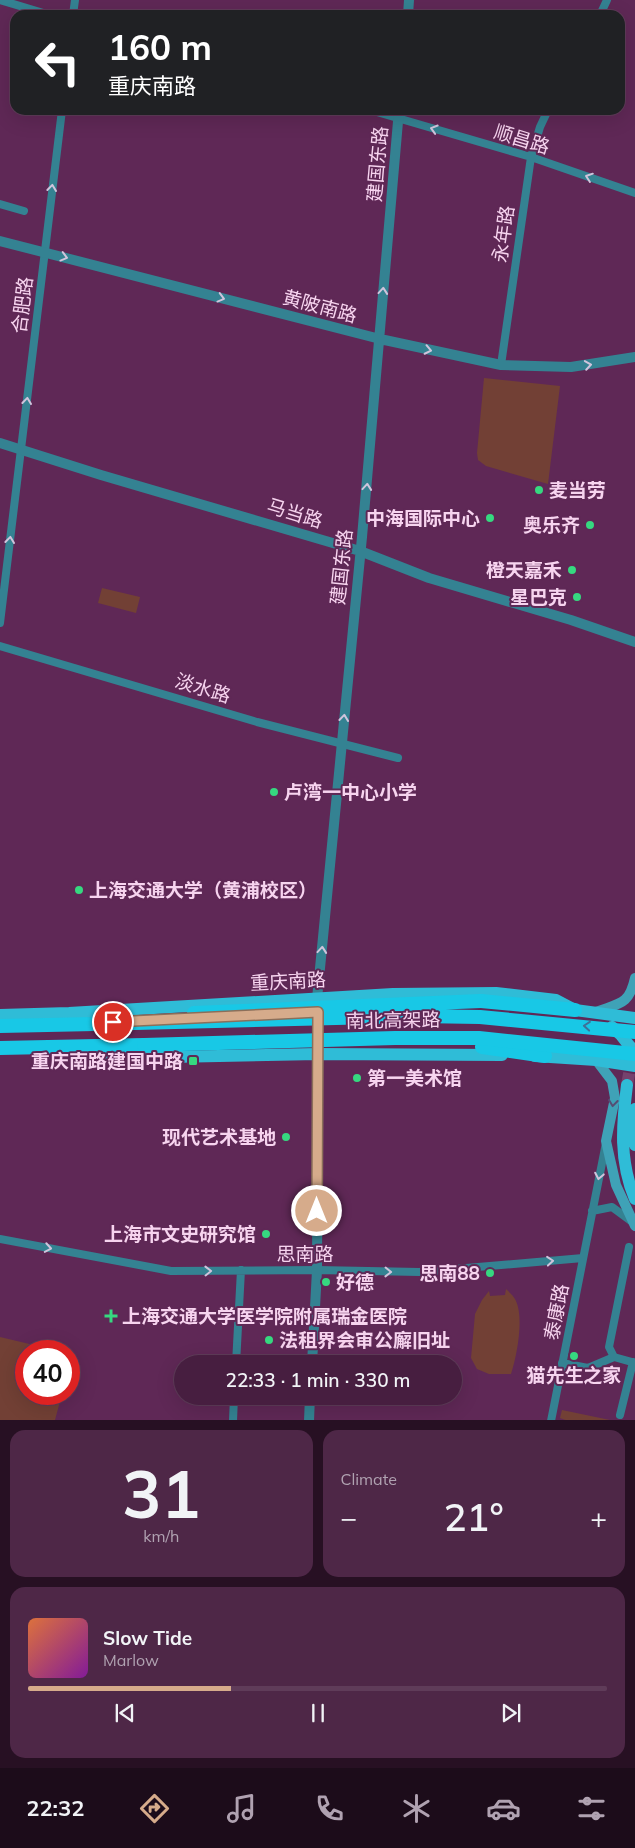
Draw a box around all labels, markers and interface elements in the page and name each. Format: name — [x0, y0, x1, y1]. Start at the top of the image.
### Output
text: 160 m — [108, 25, 212, 69]
icon: left — [25, 30, 90, 95]
text: 重庆南路 — [108, 72, 196, 100]
street label: 顺昌路 — [491, 119, 553, 159]
one-way arrow — [430, 124, 438, 134]
street label: 建国东路 — [362, 125, 392, 203]
one-way arrow — [585, 173, 593, 183]
one-way arrow — [46, 183, 57, 191]
street label: 永年路 — [487, 204, 519, 264]
one-way arrow — [60, 252, 68, 262]
street label: 合肥路 — [7, 275, 37, 335]
street label: 黄陂南路 — [280, 285, 360, 327]
one-way arrow — [377, 287, 388, 295]
one-way arrow — [217, 292, 226, 303]
one-way arrow — [423, 344, 432, 354]
one-way arrow — [584, 360, 593, 370]
one-way arrow — [21, 397, 32, 405]
place label: 麦当劳 — [549, 478, 606, 502]
one-way arrow — [361, 482, 372, 490]
marker: 麦当劳 — [533, 484, 545, 496]
street label: 马当路 — [264, 493, 326, 533]
place label: 中海国际中心 — [366, 506, 480, 530]
marker: 中海国际中心 — [484, 512, 496, 524]
place label: 奥乐齐 — [523, 513, 580, 537]
marker: 奥乐齐 — [584, 519, 596, 531]
street label: 建国东路 — [325, 528, 357, 606]
one-way arrow — [4, 536, 15, 544]
place label: 橙天嘉禾 — [486, 558, 562, 582]
marker: 橙天嘉禾 — [566, 564, 578, 576]
place label: 星巴克 — [510, 585, 567, 609]
marker: 星巴克 — [571, 591, 583, 603]
street label: 淡水路 — [172, 668, 234, 708]
one-way arrow — [338, 714, 349, 722]
place label: 卢湾一中心小学 — [284, 780, 417, 804]
marker: 卢湾一中心小学 — [268, 786, 280, 798]
place label: 上海交通大学（黄浦校区） — [89, 878, 317, 902]
marker: 上海交通大学（黄浦校区） — [73, 884, 85, 896]
one-way arrow — [316, 946, 327, 954]
street label: 重庆南路 — [249, 967, 327, 995]
pin — [92, 1001, 134, 1043]
street label: 南北高架路 — [345, 1007, 441, 1033]
icon: arrive — [99, 1008, 127, 1036]
one-way arrow — [582, 1021, 590, 1032]
place label: 重庆南路建国中路 — [31, 1049, 183, 1073]
marker: 重庆南路建国中路 — [187, 1055, 199, 1067]
place label: 第一美术馆 — [367, 1066, 462, 1090]
marker: 第一美术馆 — [351, 1072, 363, 1084]
one-way arrow — [608, 1099, 619, 1107]
place label: 现代艺术基地 — [162, 1125, 276, 1149]
marker: 现代艺术基地 — [280, 1131, 292, 1143]
one-way arrow — [594, 1171, 604, 1180]
position arrow — [290, 1184, 342, 1236]
place label: 上海市文史研究馆 — [104, 1222, 256, 1246]
marker: 上海市文史研究馆 — [260, 1228, 272, 1240]
one-way arrow — [44, 1242, 52, 1252]
street label: 思南路 — [276, 1242, 334, 1266]
one-way arrow — [547, 1256, 555, 1267]
place label: 思南88 — [419, 1261, 480, 1285]
one-way arrow — [205, 1266, 213, 1276]
one-way arrow — [384, 1266, 392, 1277]
marker: 思南88 — [484, 1267, 496, 1279]
place label: 好德 — [336, 1270, 374, 1294]
marker: 好德 — [320, 1276, 332, 1288]
street label: 泰康路 — [539, 1282, 573, 1342]
place label: 上海交通大学医学院附属瑞金医院 — [122, 1304, 407, 1328]
marker: 上海交通大学医学院附属瑞金医院 — [104, 1309, 118, 1323]
place label: 法租界会审公廨旧址 — [279, 1328, 450, 1352]
marker: 法租界会审公廨旧址 — [263, 1334, 275, 1346]
speed limit sign: 40 — [15, 1340, 80, 1405]
marker: 猫先生之家 — [568, 1350, 580, 1362]
place label: 猫先生之家 — [526, 1363, 622, 1387]
text: 22:33 · 1 min · 330 m — [225, 1368, 411, 1392]
text: 31 — [122, 1453, 200, 1534]
text: Climate — [341, 1469, 397, 1489]
text: 21° — [444, 1493, 504, 1541]
text: − — [341, 1500, 357, 1535]
text: + — [590, 1500, 607, 1535]
text: km/h — [143, 1526, 179, 1546]
text: Slow Tide — [103, 1626, 192, 1650]
text: Marlow — [103, 1650, 159, 1670]
icon: previous — [111, 1699, 139, 1727]
icon: pause — [304, 1699, 332, 1727]
icon: next — [497, 1699, 525, 1727]
icon: directions — [137, 1791, 172, 1826]
icon: music — [224, 1791, 259, 1826]
icon: phone — [312, 1791, 347, 1826]
icon: climate — [399, 1791, 434, 1826]
icon: car — [486, 1791, 521, 1826]
icon: filters — [574, 1791, 609, 1826]
text: 22:32 — [26, 1794, 84, 1822]

